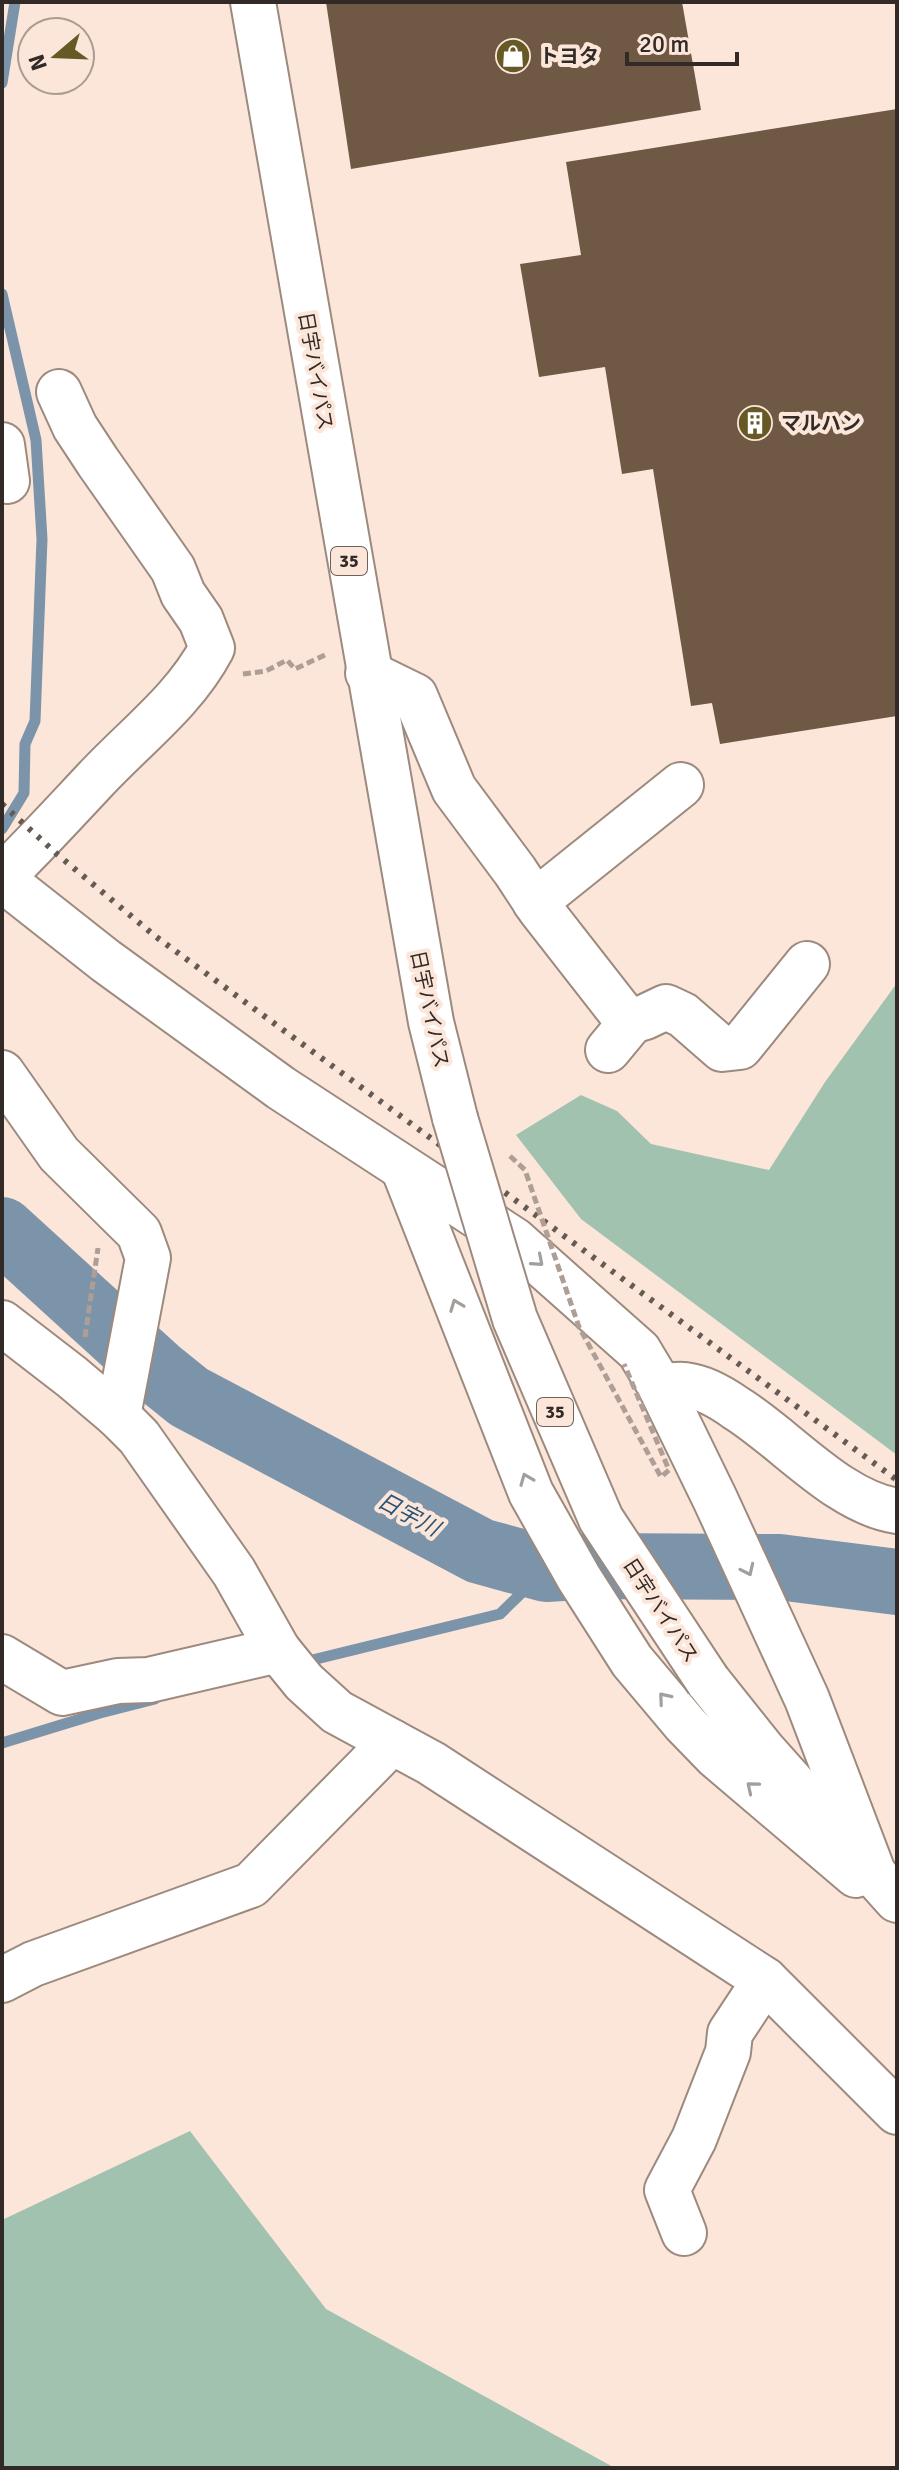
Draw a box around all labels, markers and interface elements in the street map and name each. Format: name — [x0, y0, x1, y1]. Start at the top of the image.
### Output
north arrow — [16, 16, 96, 96]
scale bar — [627, 16, 737, 66]
text: 20 m — [639, 29, 689, 59]
shop icon: トヨタ — [494, 37, 532, 75]
place label: トヨタ — [539, 44, 599, 69]
text: N — [22, 51, 53, 74]
street label: 日宇バイパス — [293, 310, 338, 432]
building icon: マルハン — [736, 404, 774, 442]
place label: マルハン — [781, 411, 861, 436]
road number: 35 — [331, 547, 367, 575]
street label: 日宇バイパス — [405, 948, 454, 1070]
one-way arrow — [528, 1251, 543, 1266]
one-way arrow — [450, 1299, 466, 1313]
road number: 35 — [537, 1398, 573, 1426]
one-way arrow — [519, 1473, 535, 1487]
water label: 日宇川 — [373, 1487, 446, 1543]
street label: 日宇バイパス — [618, 1553, 704, 1667]
one-way arrow — [738, 1561, 754, 1576]
one-way arrow — [659, 1693, 674, 1707]
one-way arrow — [747, 1782, 761, 1797]

